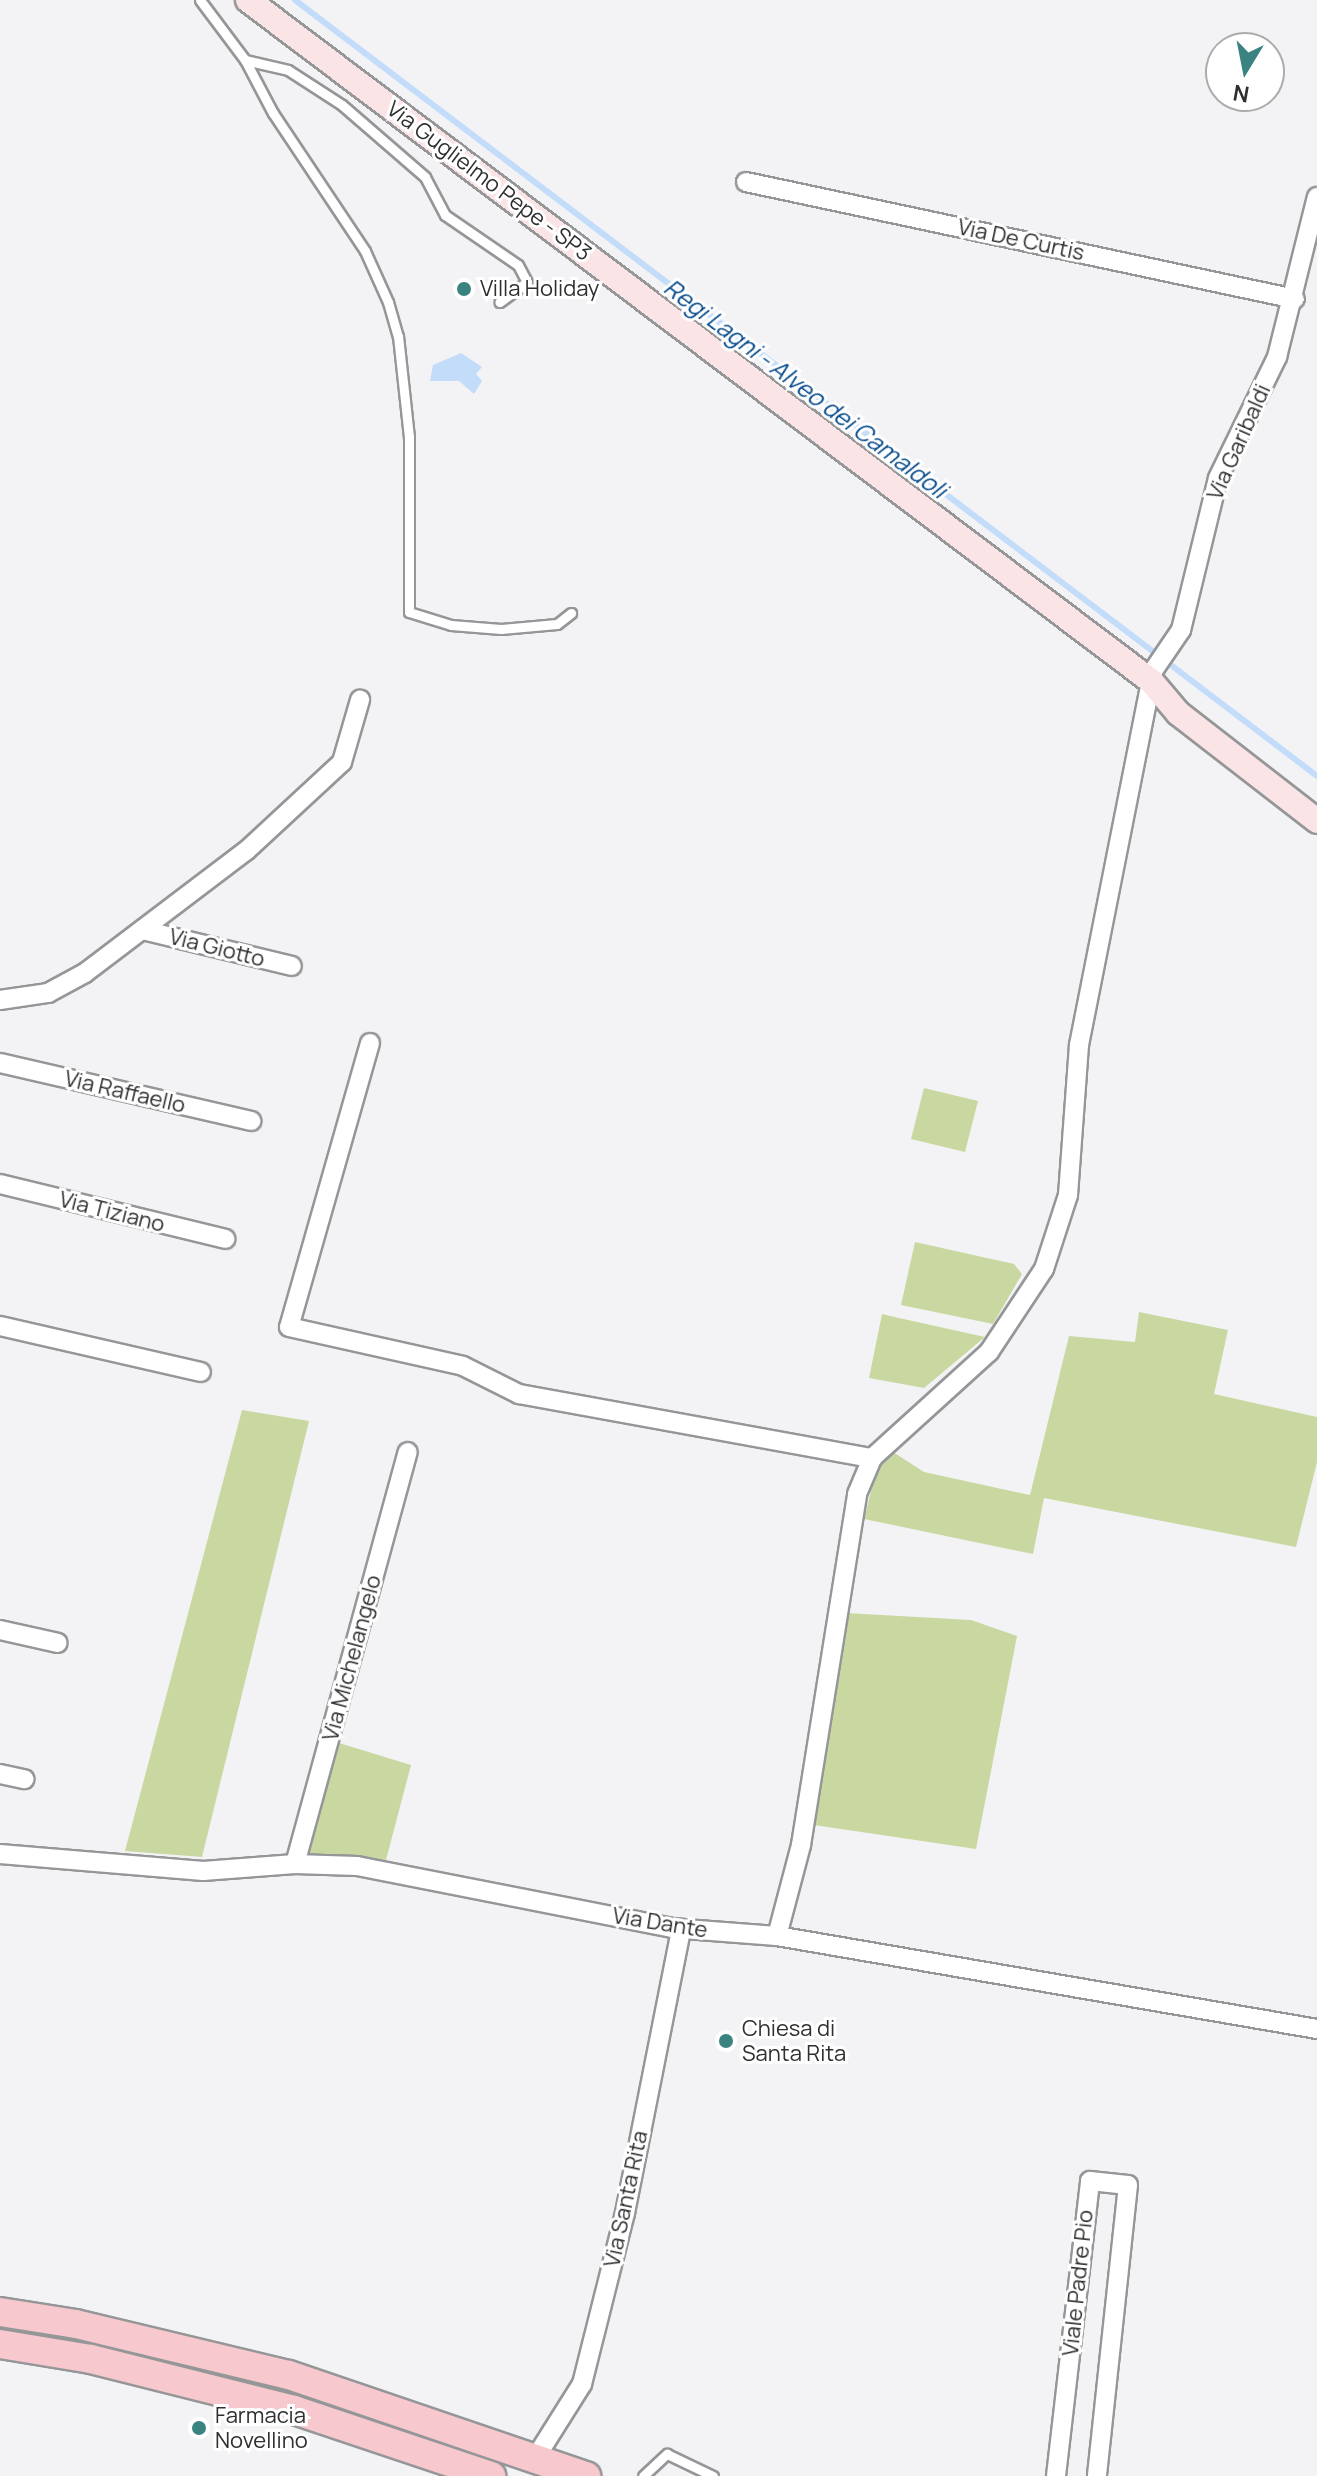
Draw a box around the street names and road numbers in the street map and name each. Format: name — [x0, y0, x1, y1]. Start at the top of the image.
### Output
street label: Via Guglielmo Pepe - SP3 — [382, 95, 596, 267]
street label: Via De Curtis — [955, 214, 1087, 266]
street label: Via Garibaldi — [1202, 380, 1276, 504]
street label: Via Giotto — [166, 923, 268, 973]
street label: Via Raffaello — [62, 1065, 188, 1119]
street label: Via Tiziano — [56, 1186, 168, 1238]
street label: Via Michelangelo — [317, 1572, 387, 1744]
street label: Via Dante — [611, 1902, 709, 1944]
street label: Via Santa Rita — [599, 2128, 653, 2270]
street label: Viale Padre Pio — [1057, 2209, 1099, 2357]

